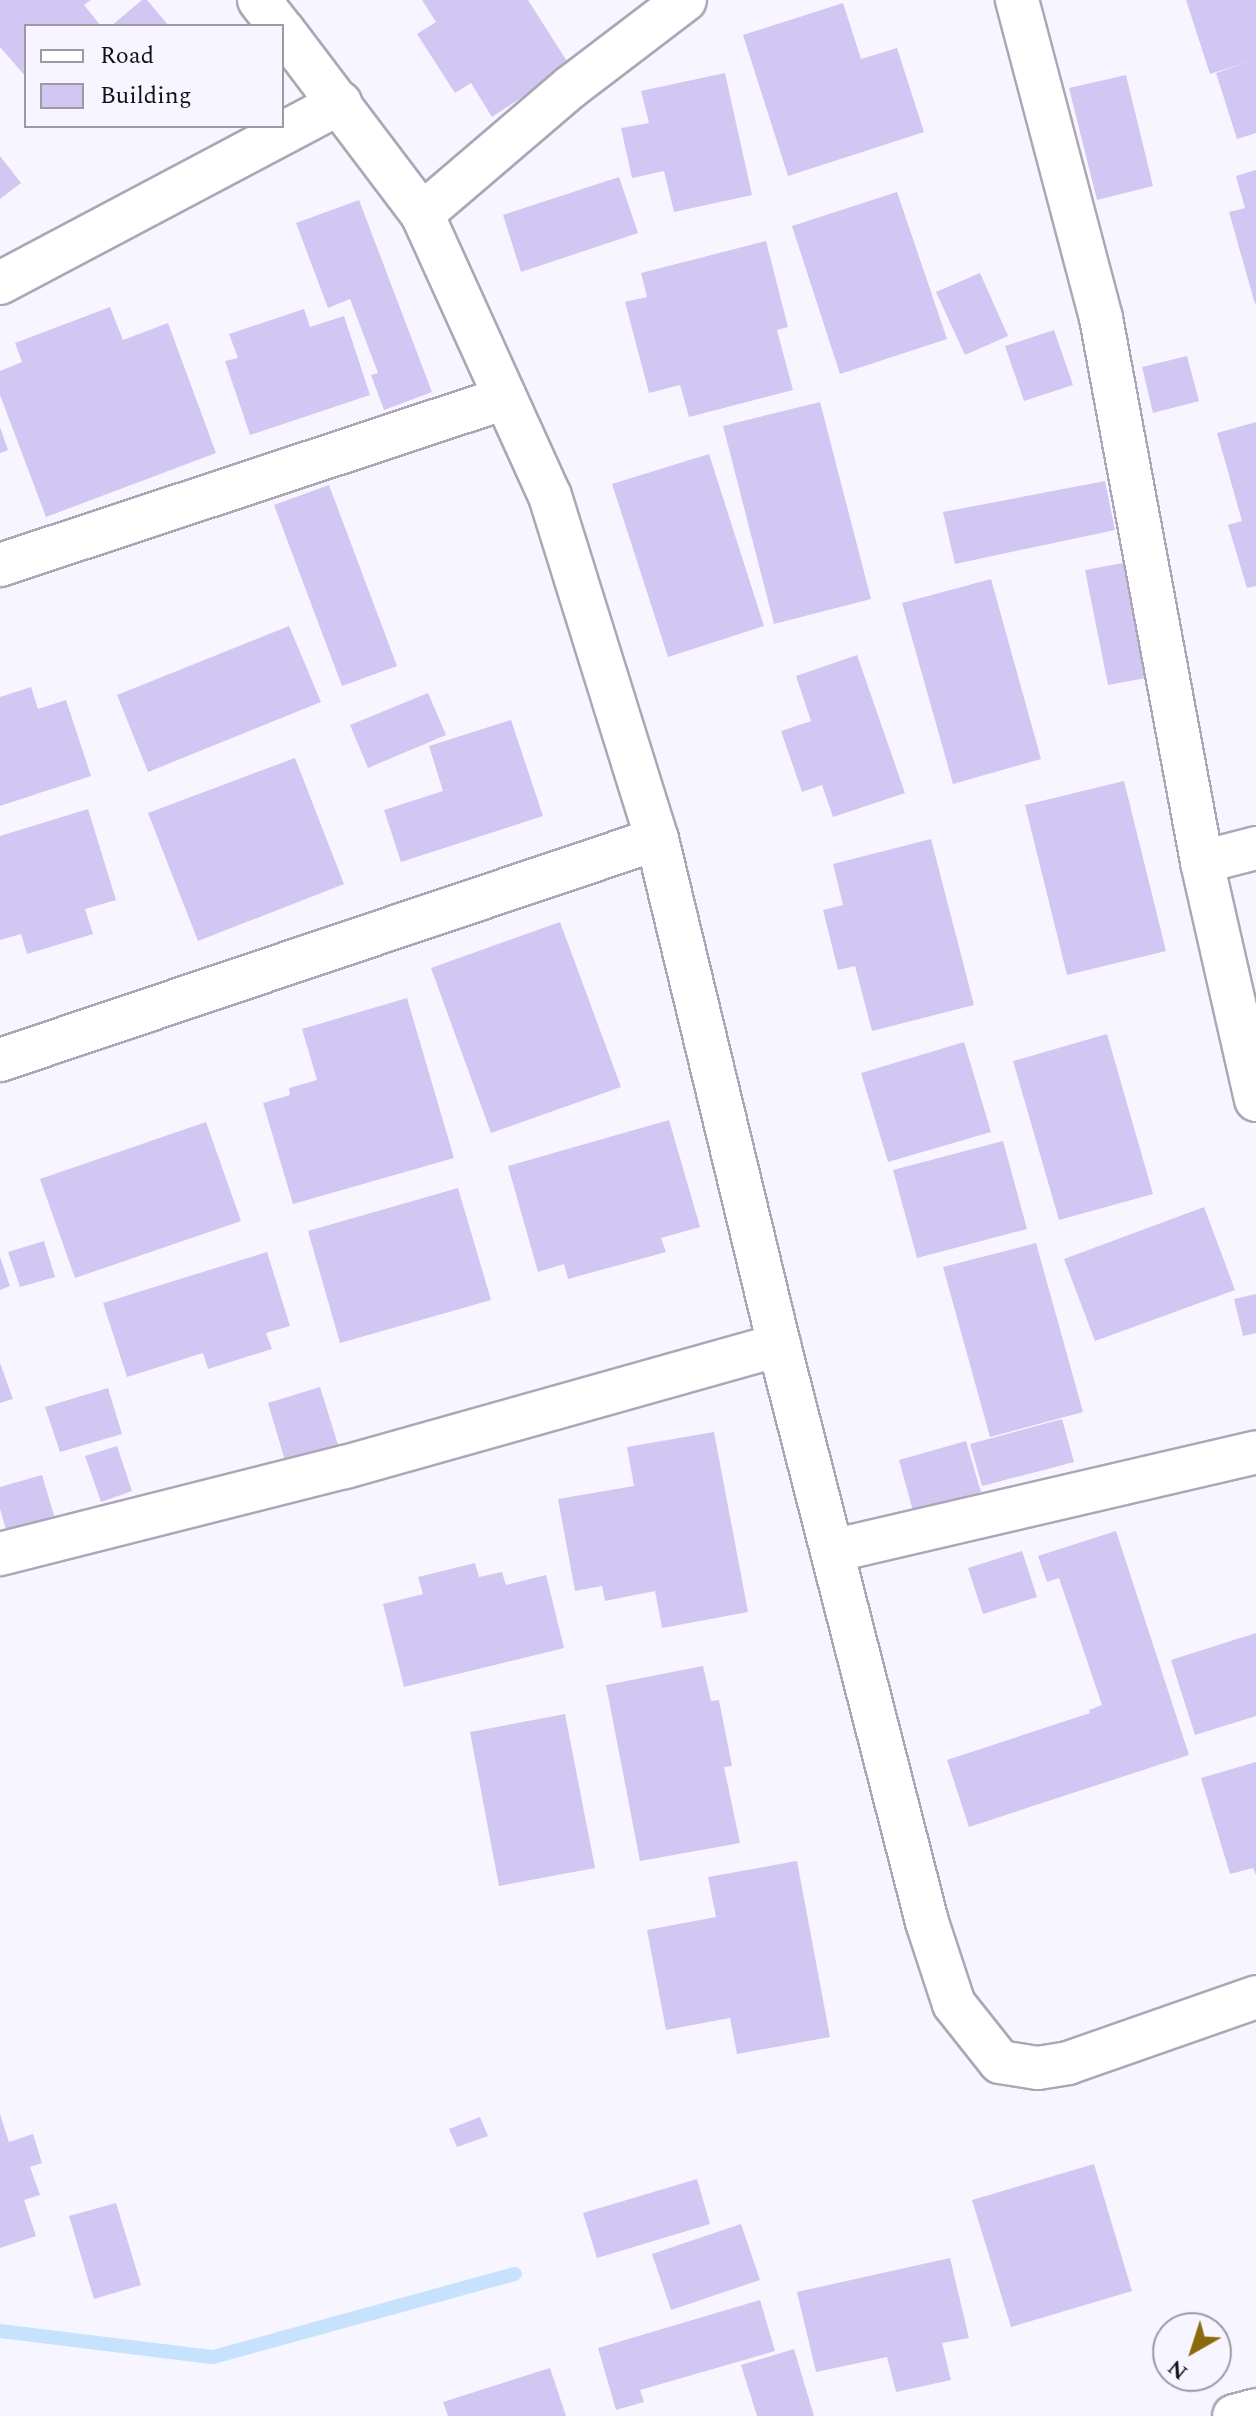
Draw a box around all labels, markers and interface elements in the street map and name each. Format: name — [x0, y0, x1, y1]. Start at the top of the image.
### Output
legend — [24, 24, 284, 128]
text: Road — [100, 38, 154, 74]
text: Building — [100, 78, 192, 114]
north arrow — [1152, 2312, 1232, 2392]
text: N — [1160, 2351, 1195, 2388]

